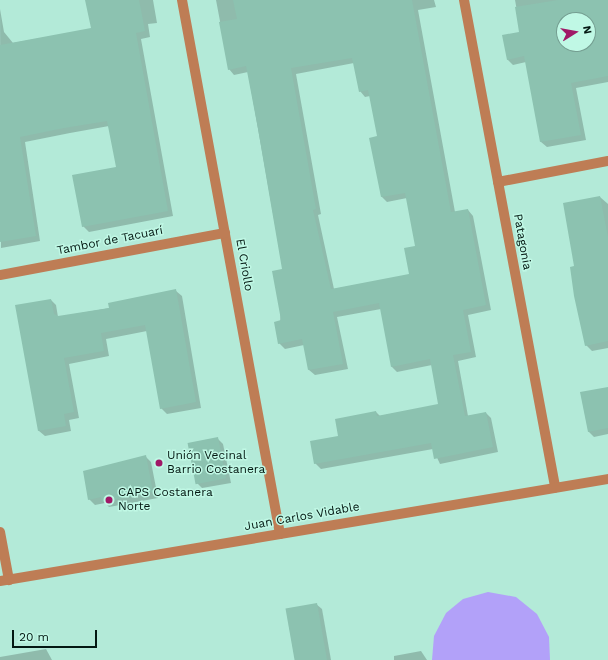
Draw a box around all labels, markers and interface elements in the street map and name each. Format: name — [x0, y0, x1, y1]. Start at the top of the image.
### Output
north arrow — [556, 12, 596, 52]
text: N — [580, 25, 594, 35]
street label: Patagonia — [510, 213, 534, 271]
street label: Tambor de Tacuarí — [55, 224, 165, 258]
street label: El Criollo — [232, 237, 256, 293]
place label: Unión Vecinal Barrio Costanera — [167, 449, 265, 477]
marker: Unión Vecinal Barrio Costanera — [154, 458, 164, 468]
place label: CAPS Costanera Norte — [118, 486, 213, 514]
marker: CAPS Costanera Norte — [103, 494, 115, 506]
street label: Juan Carlos Vidable — [243, 500, 361, 534]
scale bar — [14, 622, 99, 648]
text: 20 m — [19, 630, 49, 644]

